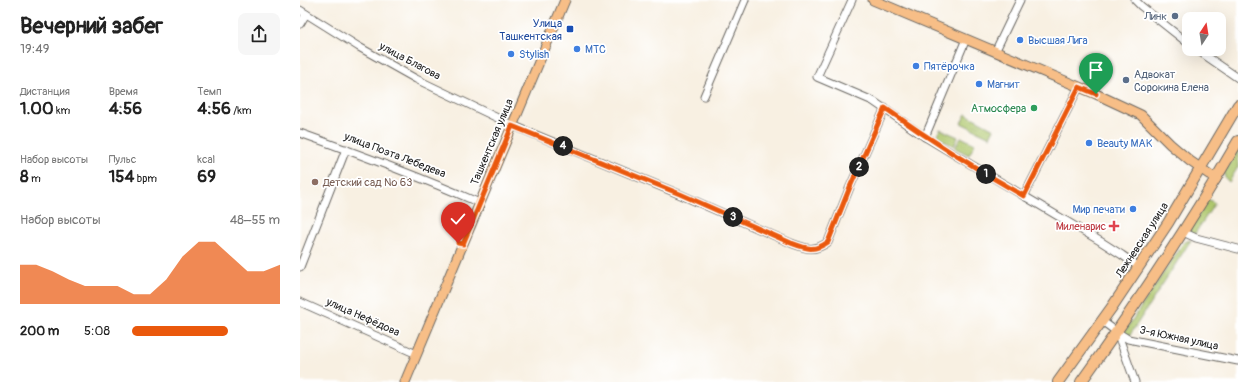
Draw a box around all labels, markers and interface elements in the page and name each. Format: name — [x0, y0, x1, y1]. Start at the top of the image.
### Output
place label: Линк — [1143, 10, 1167, 23]
marker: Линк — [1170, 11, 1180, 21]
text: Вечерний забег — [20, 12, 163, 40]
north arrow — [1182, 12, 1226, 56]
map controls — [1182, 12, 1226, 56]
button: share — [238, 13, 280, 55]
place label: Улица Ташкентская — [499, 17, 562, 43]
marker: Улица Ташкентская — [565, 24, 575, 34]
place label: Высшая Лига — [1028, 34, 1088, 47]
marker: Высшая Лига — [1015, 35, 1025, 45]
street label: улица Благова — [376, 39, 443, 83]
text: 19:49 — [20, 41, 49, 57]
place label: МТС — [585, 43, 606, 56]
marker: МТС — [572, 44, 582, 54]
place label: Stylish — [519, 48, 549, 61]
marker: Stylish — [506, 49, 516, 59]
pin — [1079, 53, 1113, 94]
icon: arrive — [1085, 59, 1107, 81]
place label: Пятёрочка — [924, 60, 975, 73]
marker: Пятёрочка — [911, 61, 921, 71]
place label: Адвокат Сорокина Елена — [1134, 68, 1209, 94]
marker: Адвокат Сорокина Елена — [1121, 75, 1131, 85]
place label: Магнит — [987, 78, 1020, 91]
marker: Магнит — [974, 79, 984, 89]
text: Дистанция — [20, 85, 70, 98]
text: Время — [109, 85, 138, 98]
text: Темп — [197, 85, 222, 98]
street label: Ташкентская улица — [468, 97, 516, 187]
text: 1.00 — [20, 98, 54, 119]
text: 4:56 — [109, 98, 142, 119]
text: 4:56 — [197, 98, 231, 119]
place label: Атмосфера — [971, 102, 1026, 115]
marker: Атмосфера — [1029, 103, 1039, 113]
text: km — [54, 104, 70, 117]
text: /km — [231, 104, 252, 117]
street label: улица Поэта Лебедева — [342, 129, 448, 180]
pin: 4 — [553, 136, 573, 156]
place label: Beauty MAK — [1097, 137, 1153, 150]
marker: Beauty MAK — [1084, 138, 1094, 148]
text: 4 — [560, 139, 566, 152]
text: Набор высоты — [20, 153, 88, 166]
text: Пульс — [109, 153, 136, 166]
text: kcal — [197, 153, 215, 166]
pin: 2 — [849, 157, 869, 177]
text: 2 — [856, 160, 862, 173]
pin: 1 — [976, 164, 996, 184]
text: 8 — [20, 166, 29, 187]
text: 154 — [109, 166, 134, 187]
text: 69 — [197, 166, 216, 187]
text: 1 — [984, 167, 988, 180]
text: m — [29, 172, 41, 185]
text: bpm — [134, 172, 157, 185]
place label: Детский сад № 63 — [322, 176, 412, 189]
marker: Детский сад № 63 — [310, 177, 320, 187]
street label: Лежневская улица — [1112, 200, 1171, 281]
pin — [441, 202, 475, 243]
place label: Мир печати — [1073, 203, 1125, 216]
marker: Мир печати — [1128, 204, 1138, 214]
pin: 3 — [723, 207, 743, 227]
icon: check — [447, 208, 469, 230]
text: 3 — [730, 210, 736, 223]
text: Набор высоты — [20, 212, 101, 228]
text: 48–55 m — [230, 212, 280, 228]
place label: Миленарис — [1056, 220, 1106, 233]
marker: Миленарис — [1109, 221, 1119, 231]
street label: улица Нефёдова — [323, 295, 402, 339]
text: 200 m — [20, 323, 59, 339]
text: 5:08 — [84, 323, 110, 339]
street label: 3-я Южная улица — [1138, 323, 1220, 353]

